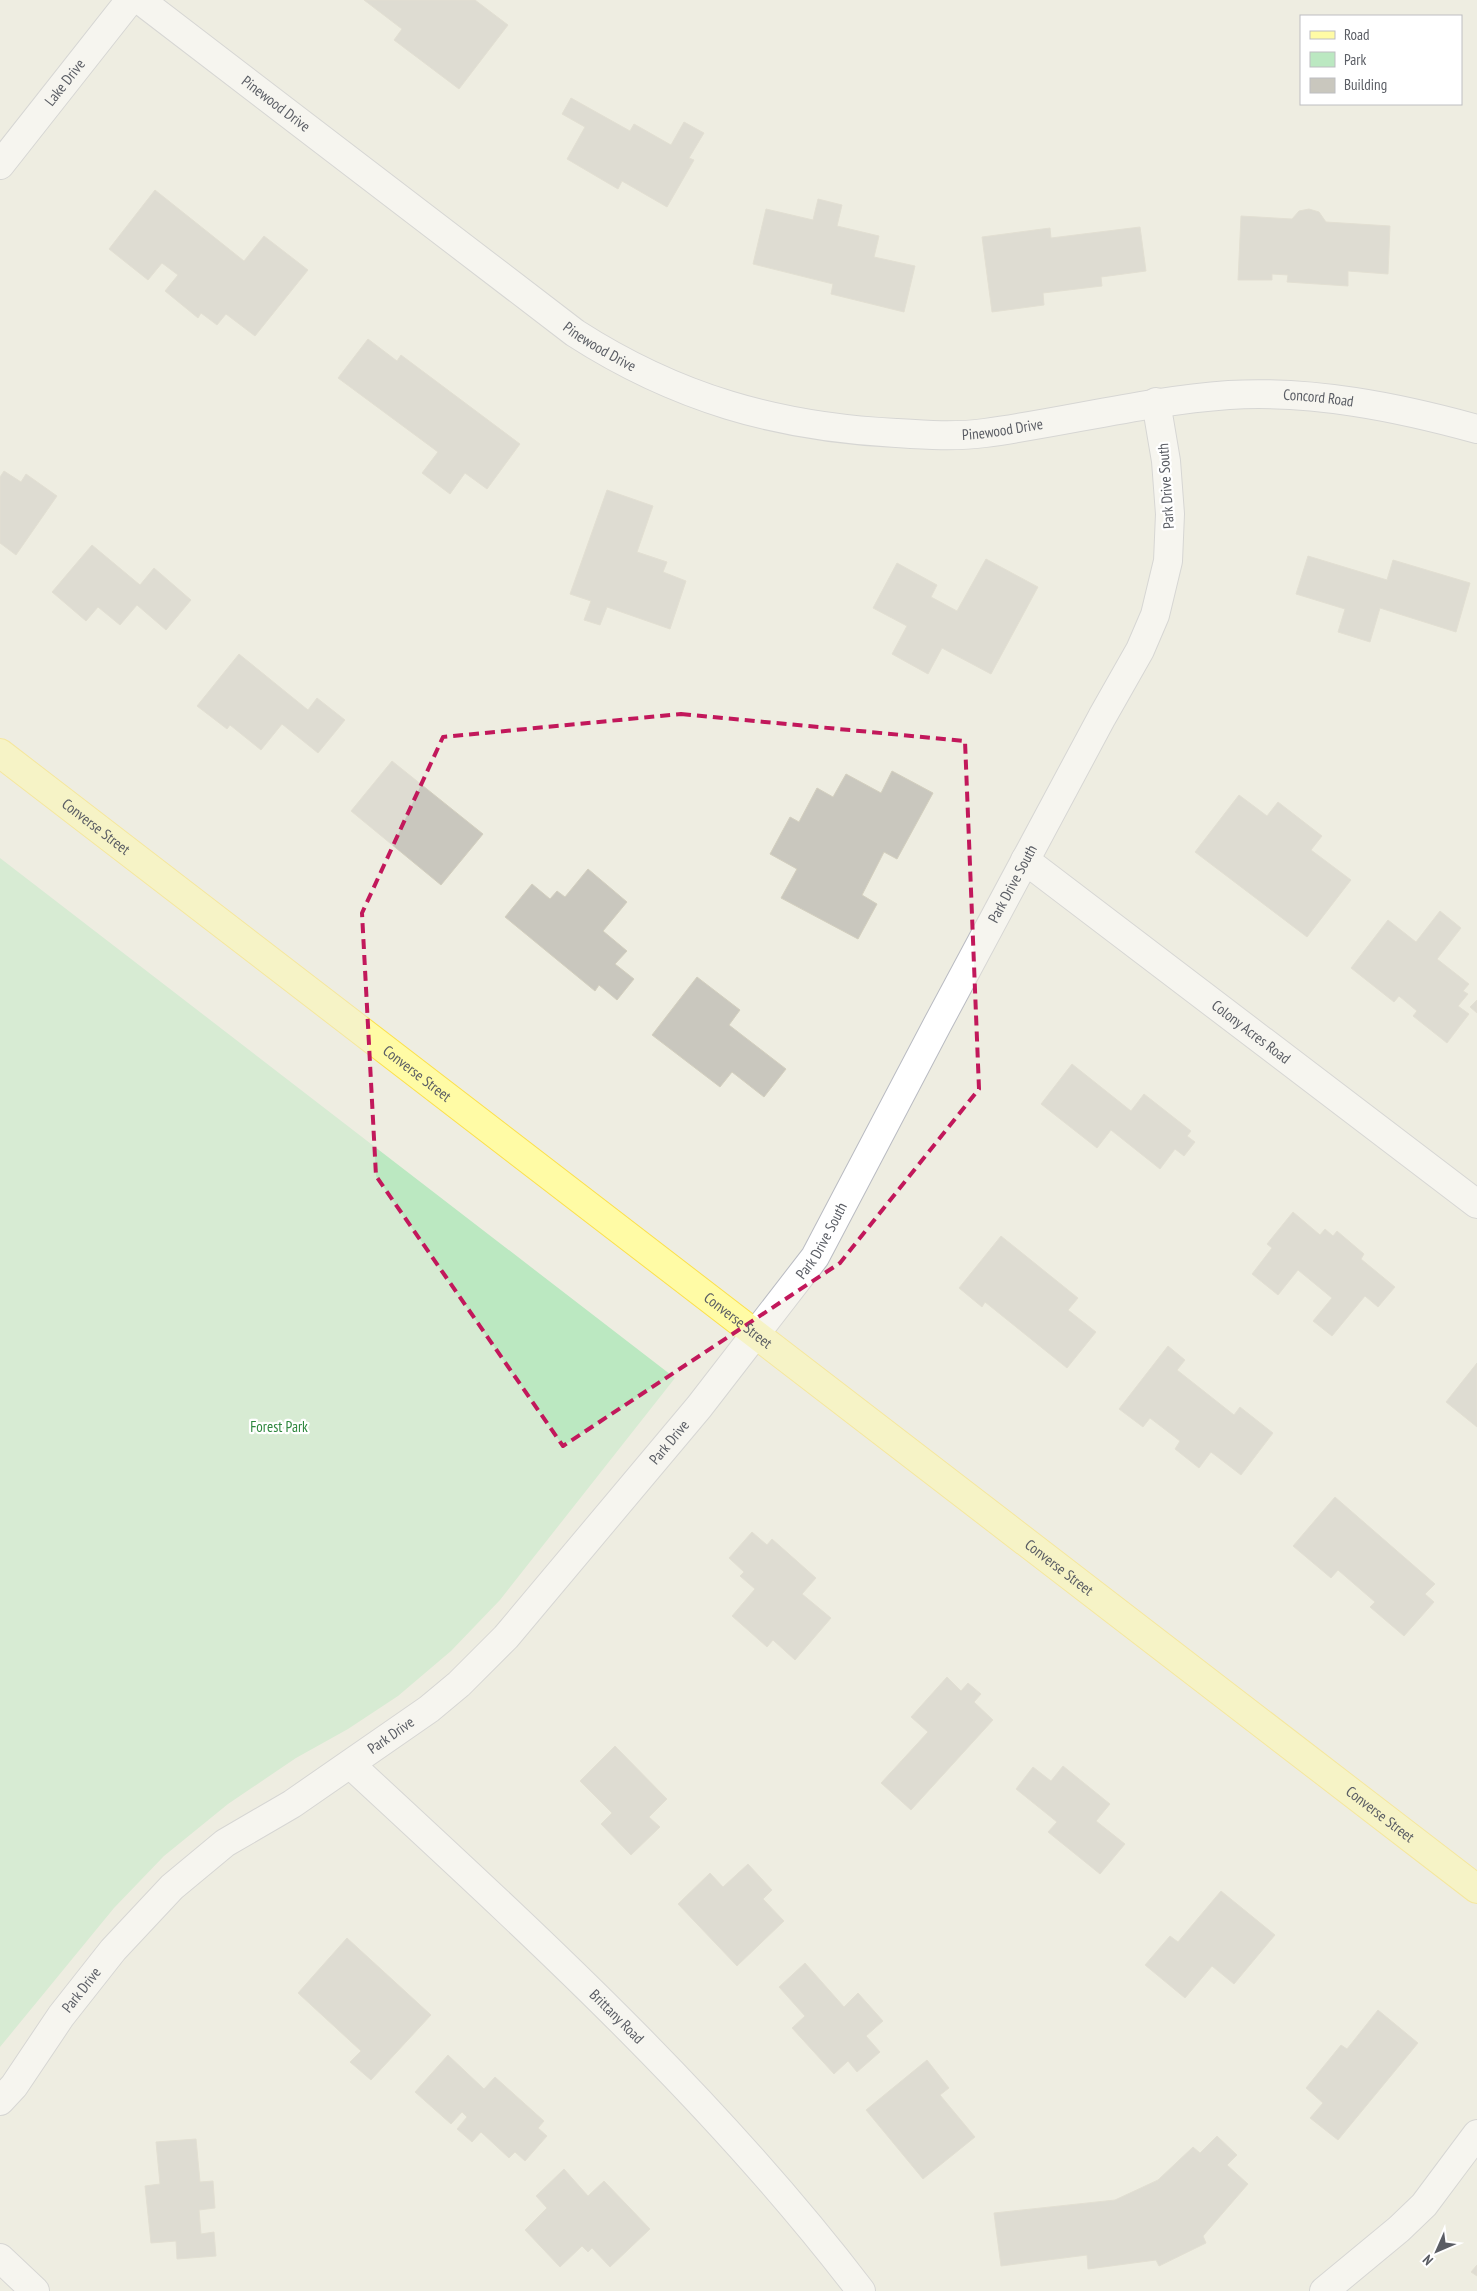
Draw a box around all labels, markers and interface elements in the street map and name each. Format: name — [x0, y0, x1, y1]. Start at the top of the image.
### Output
legend — [1300, 15, 1462, 105]
text: Road — [1344, 25, 1370, 44]
text: Park — [1344, 50, 1366, 69]
street label: Lake Drive — [40, 55, 89, 109]
street label: Pinewood Drive — [238, 71, 314, 136]
text: Building — [1344, 75, 1387, 94]
street label: Pinewood Drive — [560, 317, 639, 375]
street label: Concord Road — [1283, 385, 1355, 411]
street label: Pinewood Drive — [962, 414, 1044, 444]
street label: Park Drive South — [1153, 443, 1178, 529]
street label: Converse Street — [58, 794, 134, 859]
street label: Park Drive South — [984, 841, 1041, 926]
street label: Colony Acres Road — [1208, 996, 1294, 1068]
street label: Converse Street — [379, 1041, 455, 1106]
street label: Park Drive South — [791, 1199, 851, 1283]
street label: Converse Street — [700, 1288, 776, 1352]
street label: Park Drive — [645, 1416, 693, 1468]
park label: Forest Park — [250, 1417, 308, 1436]
street label: Converse Street — [1021, 1535, 1097, 1599]
street label: Park Drive — [364, 1712, 418, 1758]
street label: Converse Street — [1342, 1782, 1418, 1846]
street label: Park Drive — [57, 1963, 105, 2016]
street label: Brittany Road — [586, 1985, 648, 2048]
north arrow — [1412, 2226, 1462, 2276]
text: N — [1419, 2251, 1437, 2269]

